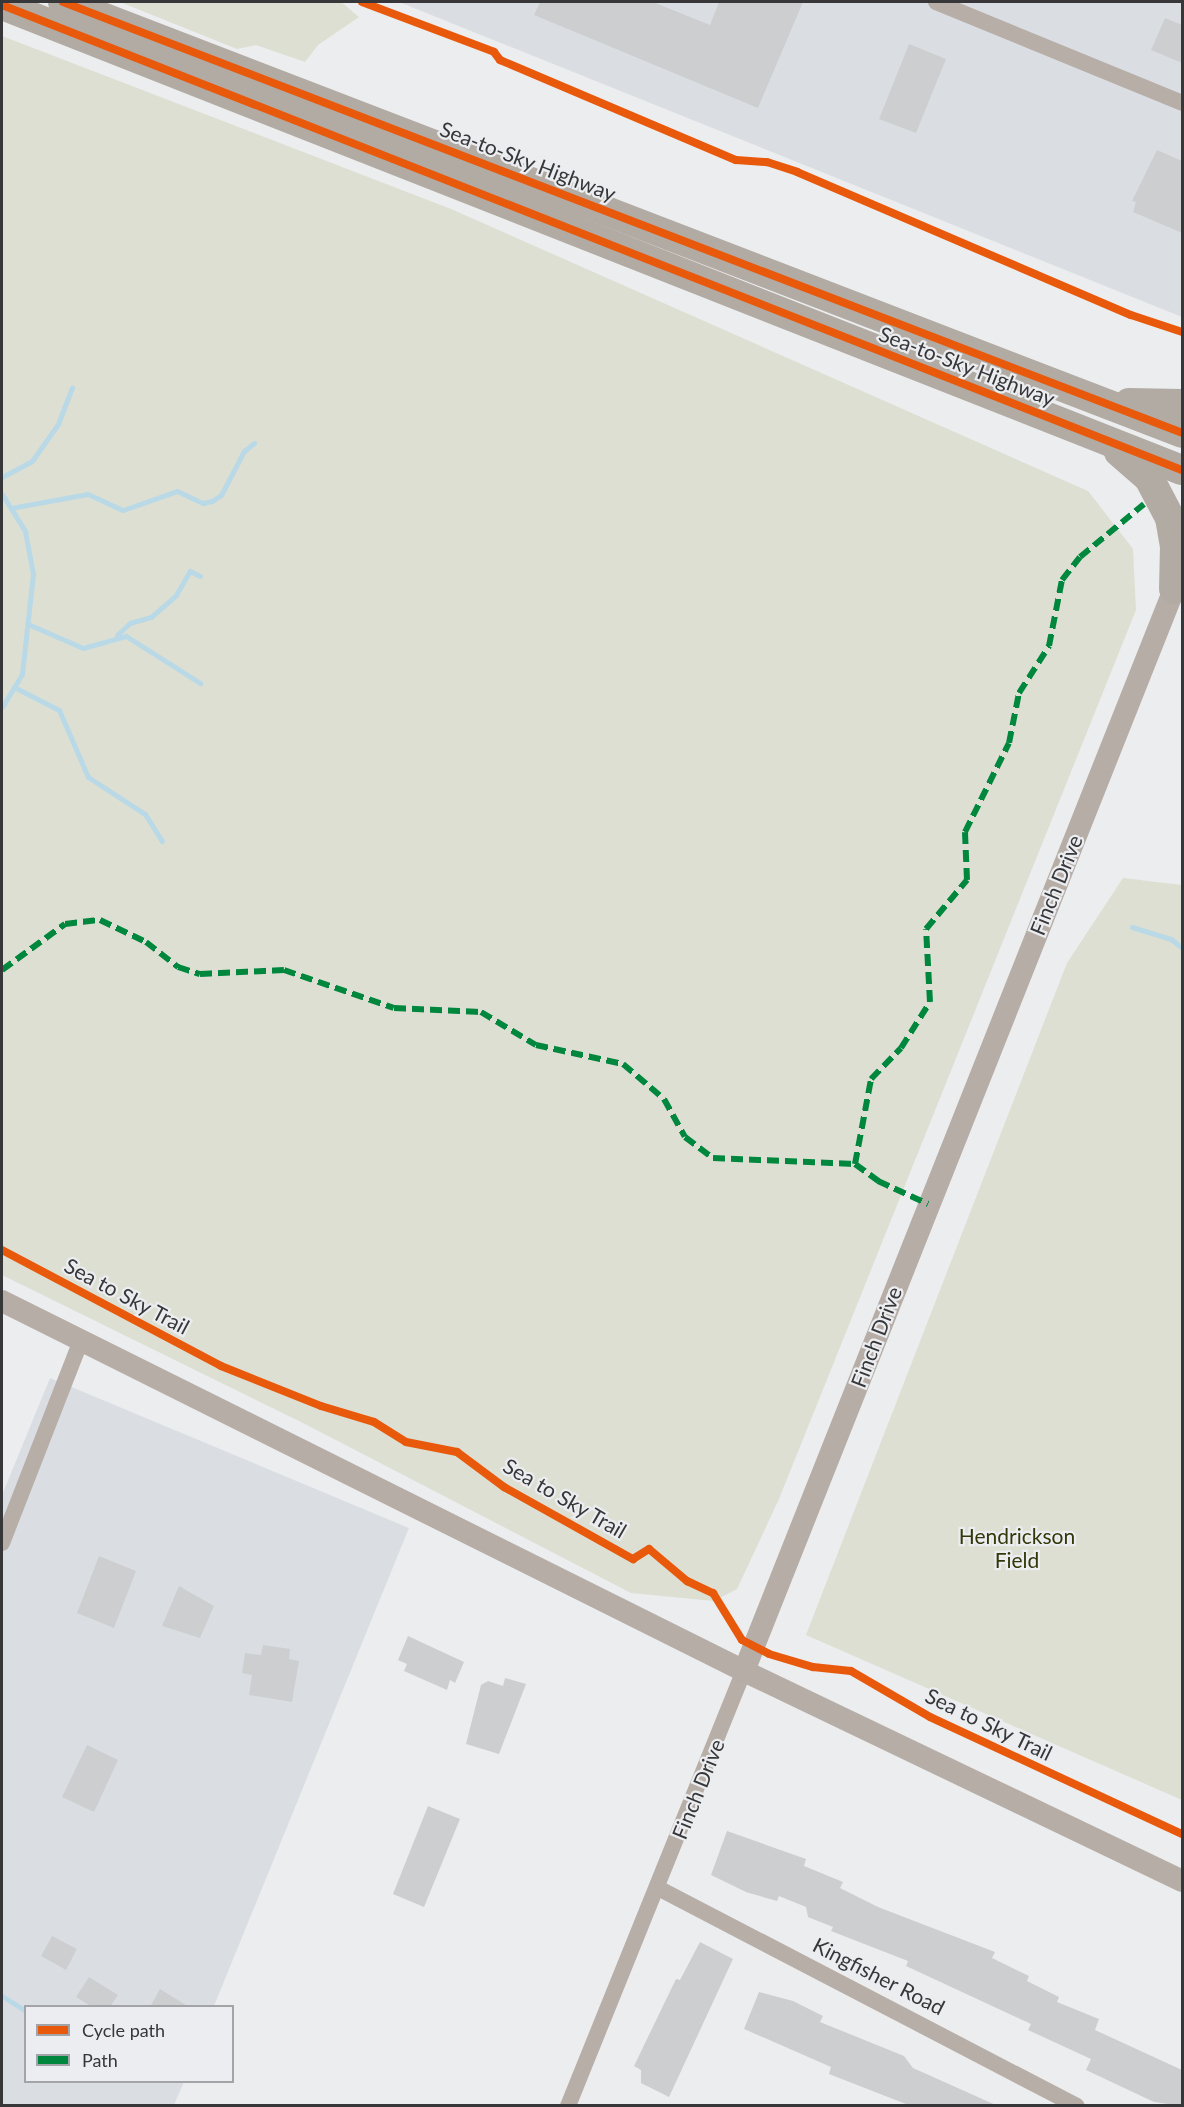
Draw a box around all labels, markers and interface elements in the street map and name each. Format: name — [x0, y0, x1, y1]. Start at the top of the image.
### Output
street label: Sea-to-Sky Highway — [436, 116, 620, 206]
street label: Sea-to-Sky Highway — [875, 321, 1059, 411]
street label: Finch Drive — [1025, 831, 1087, 939]
street label: Sea to Sky Trail — [60, 1252, 194, 1340]
street label: Finch Drive — [845, 1283, 907, 1391]
street label: Sea to Sky Trail — [498, 1452, 632, 1544]
park label: Hendrickson Field — [959, 1523, 1075, 1573]
street label: Sea to Sky Trail — [921, 1682, 1057, 1766]
street label: Finch Drive — [667, 1735, 729, 1843]
street label: Kingfisher Road — [809, 1932, 949, 2020]
legend — [24, 2005, 234, 2083]
text: Cycle path — [82, 2019, 165, 2041]
text: Path — [82, 2049, 118, 2071]

